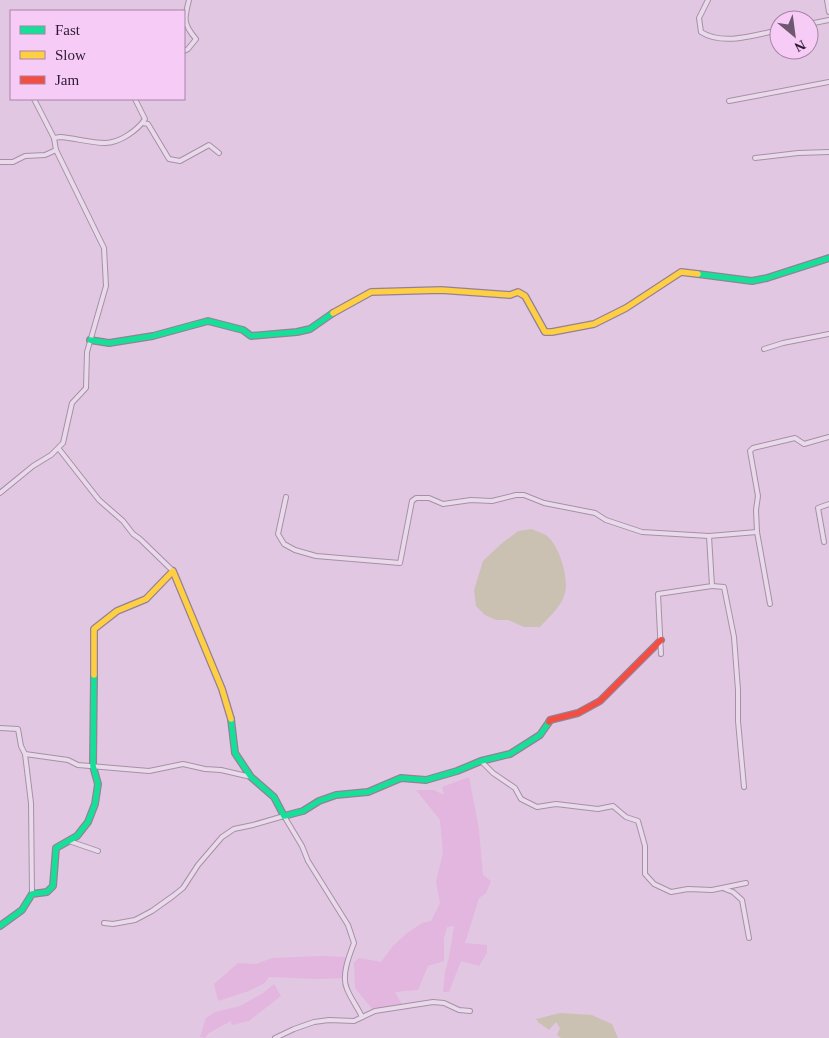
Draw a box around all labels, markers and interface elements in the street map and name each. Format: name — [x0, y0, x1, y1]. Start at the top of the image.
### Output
legend — [10, 10, 185, 100]
north arrow — [769, 10, 819, 60]
text: Fast — [55, 22, 81, 38]
text: N — [792, 37, 808, 55]
text: Slow — [55, 47, 86, 63]
text: Jam — [55, 72, 79, 88]

